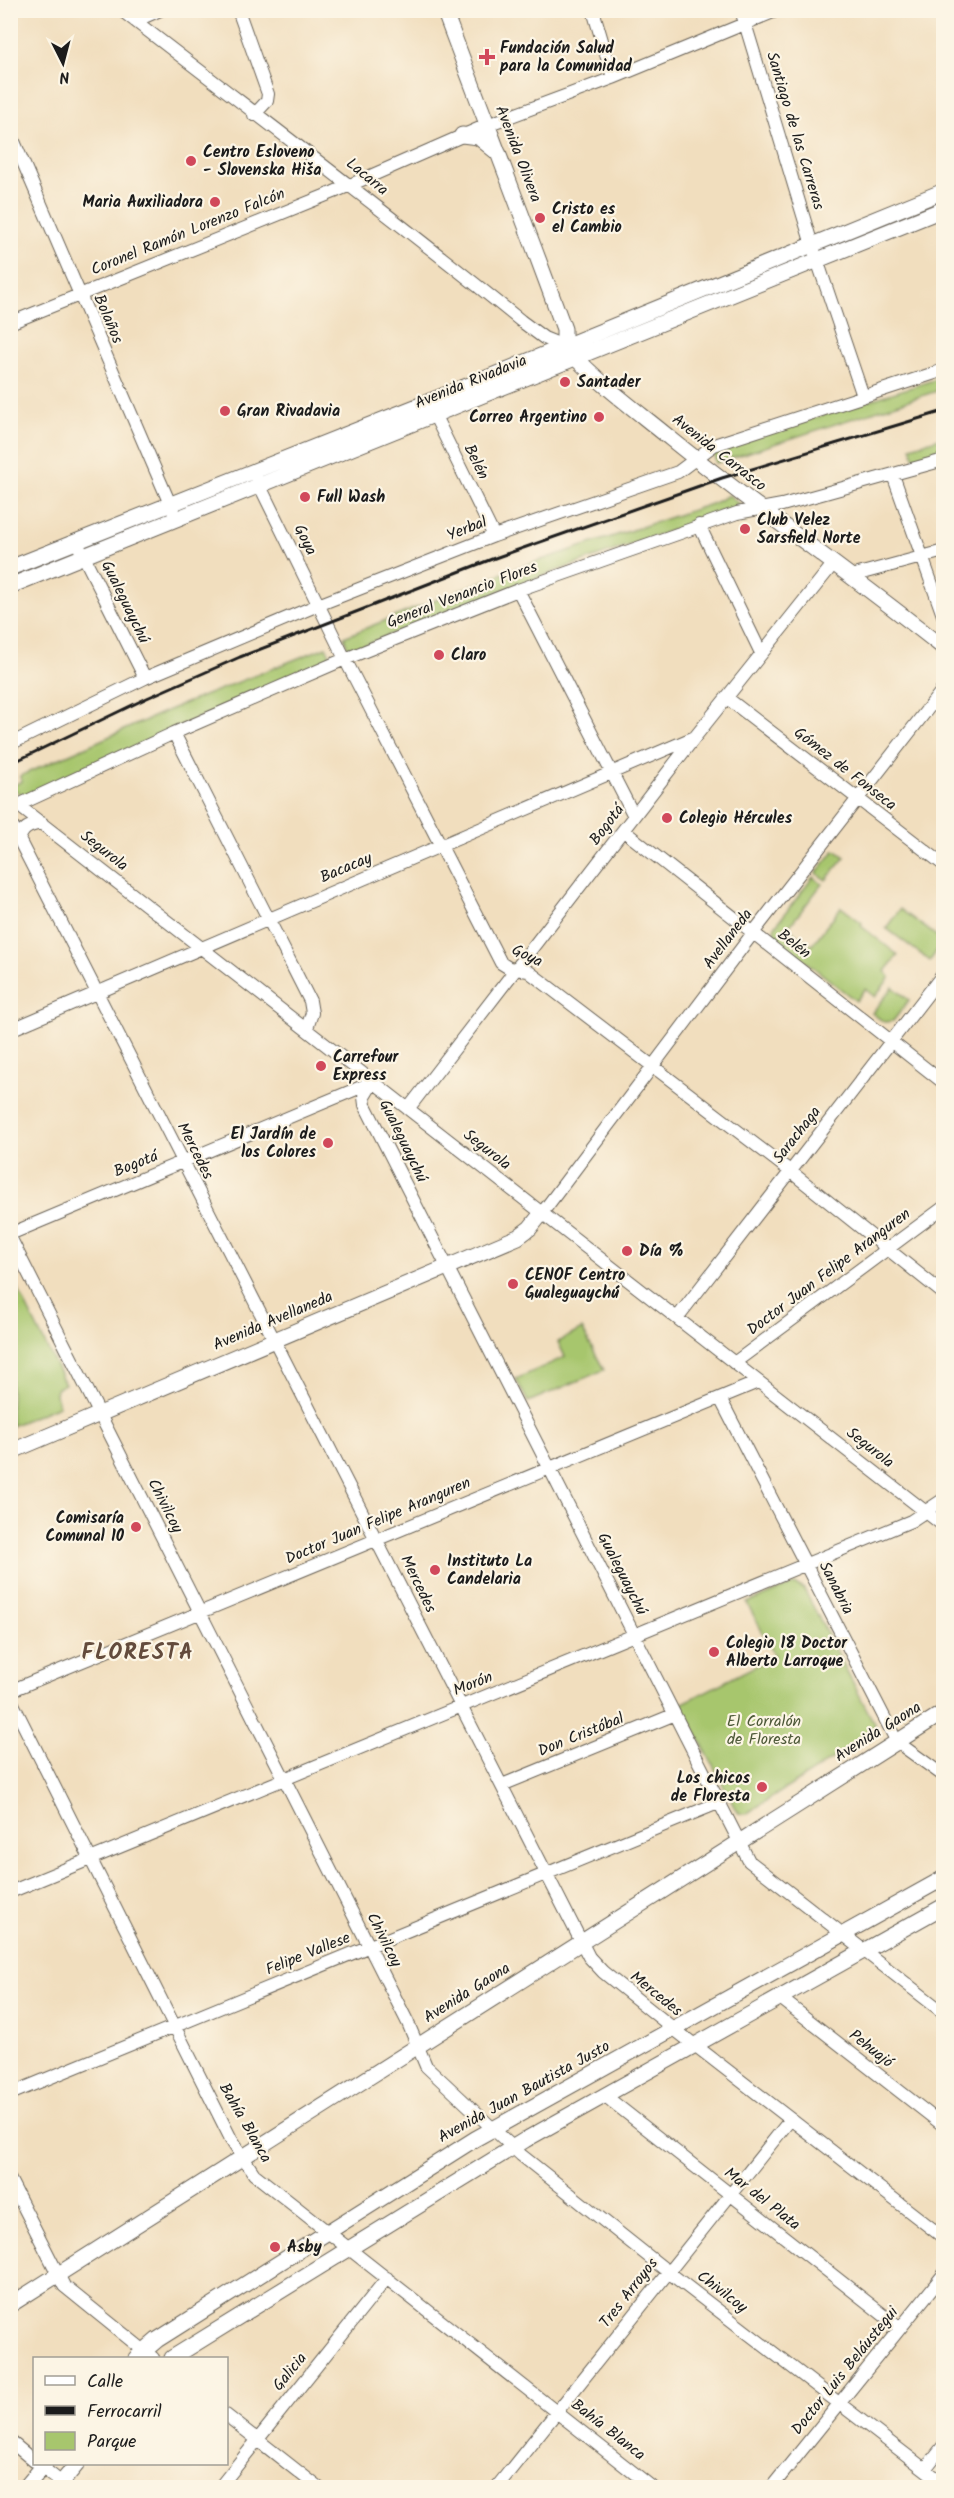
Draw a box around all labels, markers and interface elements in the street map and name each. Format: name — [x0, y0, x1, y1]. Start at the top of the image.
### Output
north arrow — [33, 33, 93, 93]
place label: Fundación Salud para la Comunidad — [499, 36, 632, 79]
marker: Fundación Salud para la Comunidad — [478, 48, 496, 66]
street label: Santiago de las Carreras — [759, 49, 831, 213]
text: N — [58, 63, 71, 89]
street label: Avenida Olivera — [488, 102, 548, 206]
place label: Centro Esloveno - Slovenska Hiša — [203, 140, 321, 183]
street label: Lacarra — [340, 152, 394, 202]
marker: Centro Esloveno - Slovenska Hiša — [184, 154, 198, 168]
street label: Coronel Ramón Lorenzo Falcón — [87, 182, 289, 282]
place label: Maria Auxiliadora — [82, 190, 203, 215]
marker: Maria Auxiliadora — [208, 195, 222, 209]
place label: Cristo es el Cambio — [552, 197, 622, 240]
marker: Cristo es el Cambio — [533, 211, 547, 225]
street label: Bolaños — [86, 290, 130, 348]
street label: Avenida Rivadavia — [411, 348, 531, 416]
place label: Santader — [577, 370, 642, 395]
marker: Santader — [558, 375, 572, 389]
place label: Gran Rivadavia — [237, 399, 340, 424]
marker: Gran Rivadavia — [218, 404, 232, 418]
place label: Correo Argentino — [469, 405, 587, 430]
street label: Avenida Carrasco — [666, 408, 772, 498]
marker: Correo Argentino — [592, 410, 606, 424]
street label: Belén — [457, 440, 495, 484]
place label: Full Wash — [317, 485, 385, 510]
marker: Full Wash — [298, 490, 312, 504]
place label: Club Velez Sarsfield Norte — [757, 508, 861, 551]
street label: Yerbal — [443, 510, 491, 548]
street label: Goya — [287, 520, 323, 560]
marker: Club Velez Sarsfield Norte — [738, 522, 752, 536]
street label: General Venancio Flores — [383, 555, 541, 635]
street label: Gualeguaychú — [94, 556, 156, 648]
place label: Claro — [451, 643, 486, 668]
marker: Claro — [432, 648, 446, 662]
street label: Gómez de Fonseca — [788, 721, 902, 817]
street label: Bogotá — [583, 798, 632, 851]
place label: Colegio Hércules — [679, 806, 793, 831]
marker: Colegio Hércules — [660, 811, 674, 825]
street label: Segurola — [75, 824, 133, 878]
street label: Bacacay — [316, 846, 376, 890]
street label: Avellaneda — [697, 903, 759, 975]
street label: Belén — [772, 923, 816, 965]
street label: Goya — [507, 938, 547, 974]
place label: Carrefour Express — [333, 1045, 399, 1088]
marker: Carrefour Express — [314, 1059, 328, 1073]
street label: Gualeguaychú — [372, 1095, 434, 1187]
street label: Sarachaga — [766, 1101, 828, 1169]
street label: Mercedes — [170, 1118, 220, 1184]
place label: El Jardín de los Colores — [231, 1122, 317, 1165]
street label: Segurola — [458, 1123, 516, 1177]
marker: El Jardín de los Colores — [321, 1136, 335, 1150]
street label: Bogotá — [110, 1143, 163, 1184]
street label: Doctor Juan Felipe Aranguren — [742, 1202, 916, 1342]
place label: Día % — [639, 1239, 684, 1264]
marker: Día % — [620, 1244, 634, 1258]
place label: CENOF Centro Gualeguaychú — [525, 1263, 625, 1306]
marker: CENOF Centro Gualeguaychú — [506, 1277, 520, 1291]
street label: Avenida Avellaneda — [209, 1284, 337, 1358]
street label: Segurola — [841, 1421, 899, 1475]
street label: Doctor Juan Felipe Aranguren — [281, 1471, 475, 1571]
street label: Chivilcoy — [141, 1474, 190, 1538]
place label: Comisaría Comunal 10 — [45, 1506, 125, 1549]
marker: Comisaría Comunal 10 — [129, 1520, 143, 1534]
street label: Gualeguaychú — [590, 1528, 654, 1620]
place label: Instituto La Candelaria — [447, 1549, 532, 1592]
street label: Mercedes — [393, 1551, 443, 1617]
street label: Sanabria — [812, 1557, 860, 1619]
marker: Instituto La Candelaria — [428, 1563, 442, 1577]
place label: Colegio 18 Doctor Alberto Larroque — [726, 1631, 848, 1674]
district label: FLORESTA — [82, 1636, 194, 1671]
marker: Colegio 18 Doctor Alberto Larroque — [707, 1645, 721, 1659]
street label: Morón — [449, 1665, 497, 1703]
street label: Avenida Gaona — [830, 1695, 926, 1769]
street label: Don Cristóbal — [534, 1706, 628, 1764]
park label: El Corralón de Floresta — [727, 1709, 801, 1752]
place label: Los chicos de Floresta — [671, 1766, 751, 1809]
marker: Los chicos de Floresta — [755, 1780, 769, 1794]
street label: Chivilcoy — [360, 1908, 409, 1972]
street label: Felipe Vallese — [262, 1926, 354, 1982]
street label: Avenida Gaona — [419, 1956, 515, 2030]
street label: Mercedes — [624, 1965, 688, 2023]
street label: Pehuajó — [843, 2023, 899, 2075]
street label: Avenida Juan Bautista Justo — [433, 2034, 615, 2150]
street label: Bahía Blanca — [212, 2078, 278, 2168]
street label: Mar del Plata — [718, 2161, 806, 2237]
place label: Asby — [287, 2235, 323, 2260]
marker: Asby — [268, 2240, 282, 2254]
street label: Tres Arroyos — [593, 2252, 665, 2334]
street label: Chivilcoy — [691, 2264, 753, 2320]
street label: Doctor Luis Beláustegui — [785, 2300, 906, 2441]
street label: Galicia — [267, 2347, 313, 2397]
legend — [33, 2357, 228, 2465]
text: Calle — [87, 2368, 123, 2397]
street label: Bahía Blanca — [565, 2393, 651, 2467]
text: Ferrocarril — [87, 2398, 162, 2427]
text: Parque — [87, 2428, 136, 2457]

